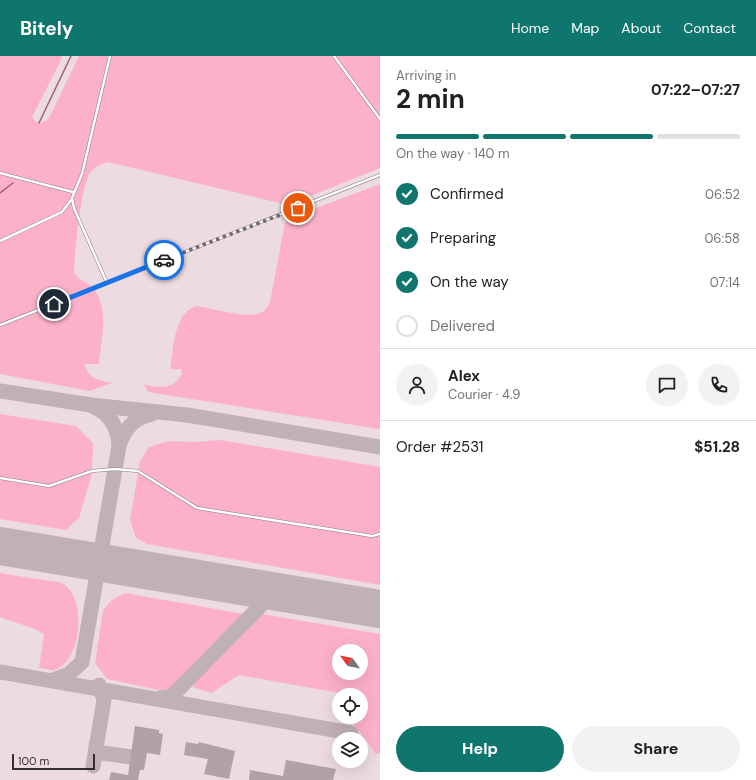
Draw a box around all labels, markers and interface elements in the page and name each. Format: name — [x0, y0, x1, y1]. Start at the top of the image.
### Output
text: Bitely — [20, 16, 73, 41]
text: Home — [511, 19, 549, 37]
text: Map — [571, 19, 599, 37]
text: About — [621, 19, 661, 37]
text: Contact — [683, 19, 736, 37]
text: Arriving in — [396, 67, 456, 84]
text: 07:22–07:27 — [651, 80, 740, 100]
text: 2 min — [396, 82, 465, 116]
text: On the way · 140 m — [396, 145, 510, 162]
icon: check — [396, 183, 418, 205]
text: Confirmed — [430, 184, 504, 204]
text: 06:52 — [705, 186, 740, 203]
pin — [281, 191, 315, 225]
icon: bag — [287, 197, 309, 219]
icon: check — [396, 227, 418, 249]
text: Preparing — [430, 228, 496, 248]
text: 06:58 — [704, 230, 740, 247]
courier — [144, 240, 184, 280]
icon: car — [153, 249, 175, 271]
icon: check — [396, 271, 418, 293]
text: On the way — [430, 272, 509, 292]
text: 07:14 — [710, 274, 740, 291]
pin — [37, 287, 71, 321]
icon: home — [43, 293, 65, 315]
text: Delivered — [430, 316, 495, 336]
button: person — [396, 364, 438, 406]
button: chat — [646, 364, 688, 406]
button: phone — [698, 364, 740, 406]
text: Alex — [448, 366, 480, 386]
text: Courier · 4.9 — [448, 386, 520, 403]
text: Order #2531 — [396, 437, 483, 457]
text: $51.28 — [694, 437, 740, 457]
north arrow — [332, 644, 368, 680]
map controls — [332, 644, 368, 768]
button: locate — [332, 688, 368, 724]
button: Help — [396, 726, 564, 772]
button: Share — [572, 726, 740, 772]
button: layers — [332, 732, 368, 768]
scale bar — [12, 752, 95, 771]
text: 100 m — [18, 754, 49, 768]

